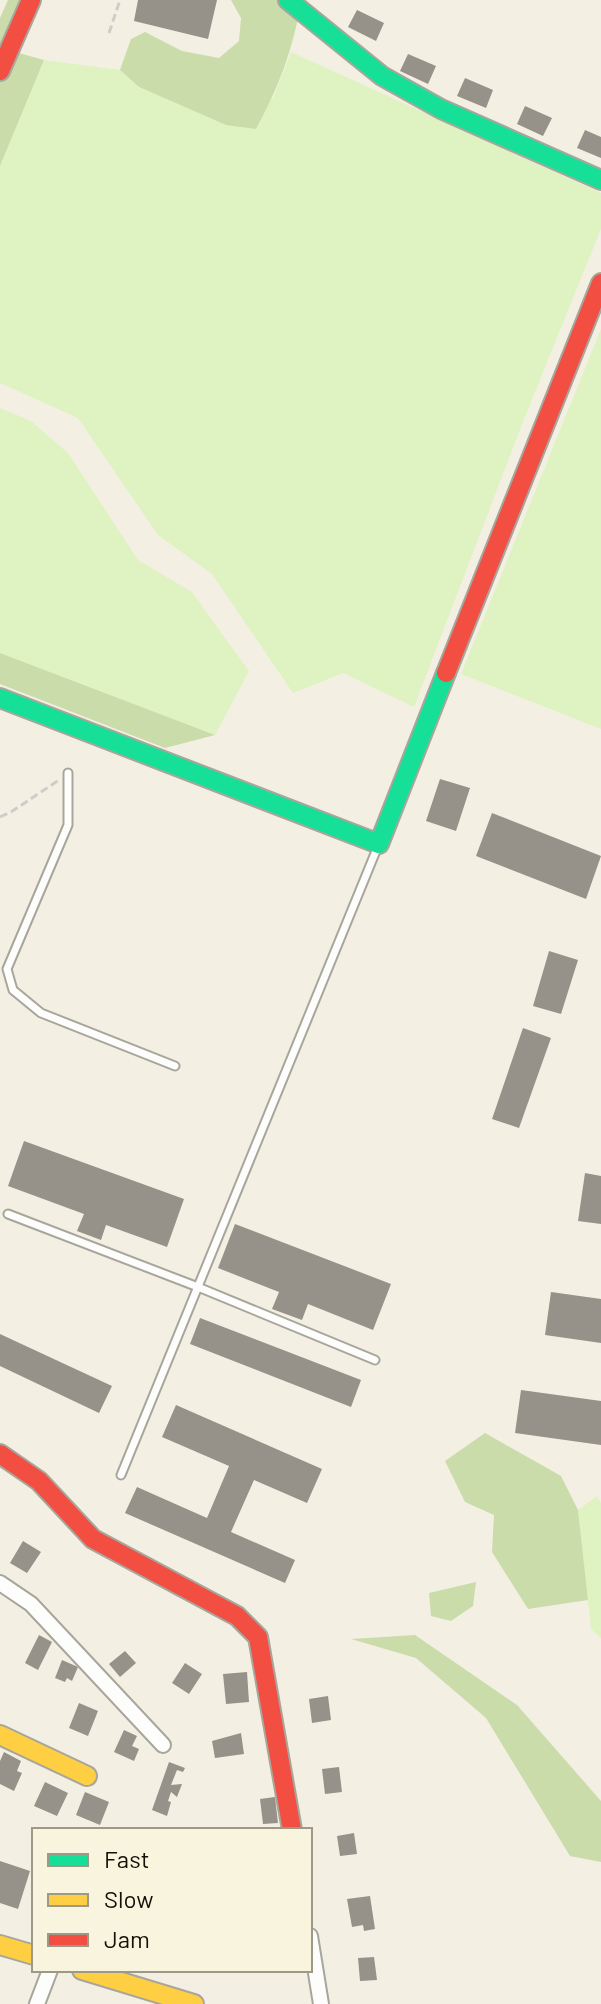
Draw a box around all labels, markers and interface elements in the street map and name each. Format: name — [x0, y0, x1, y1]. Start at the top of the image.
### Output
legend — [32, 1828, 312, 1972]
text: Fast — [104, 1844, 149, 1873]
text: Slow — [104, 1884, 153, 1913]
text: Jam — [104, 1924, 150, 1953]

